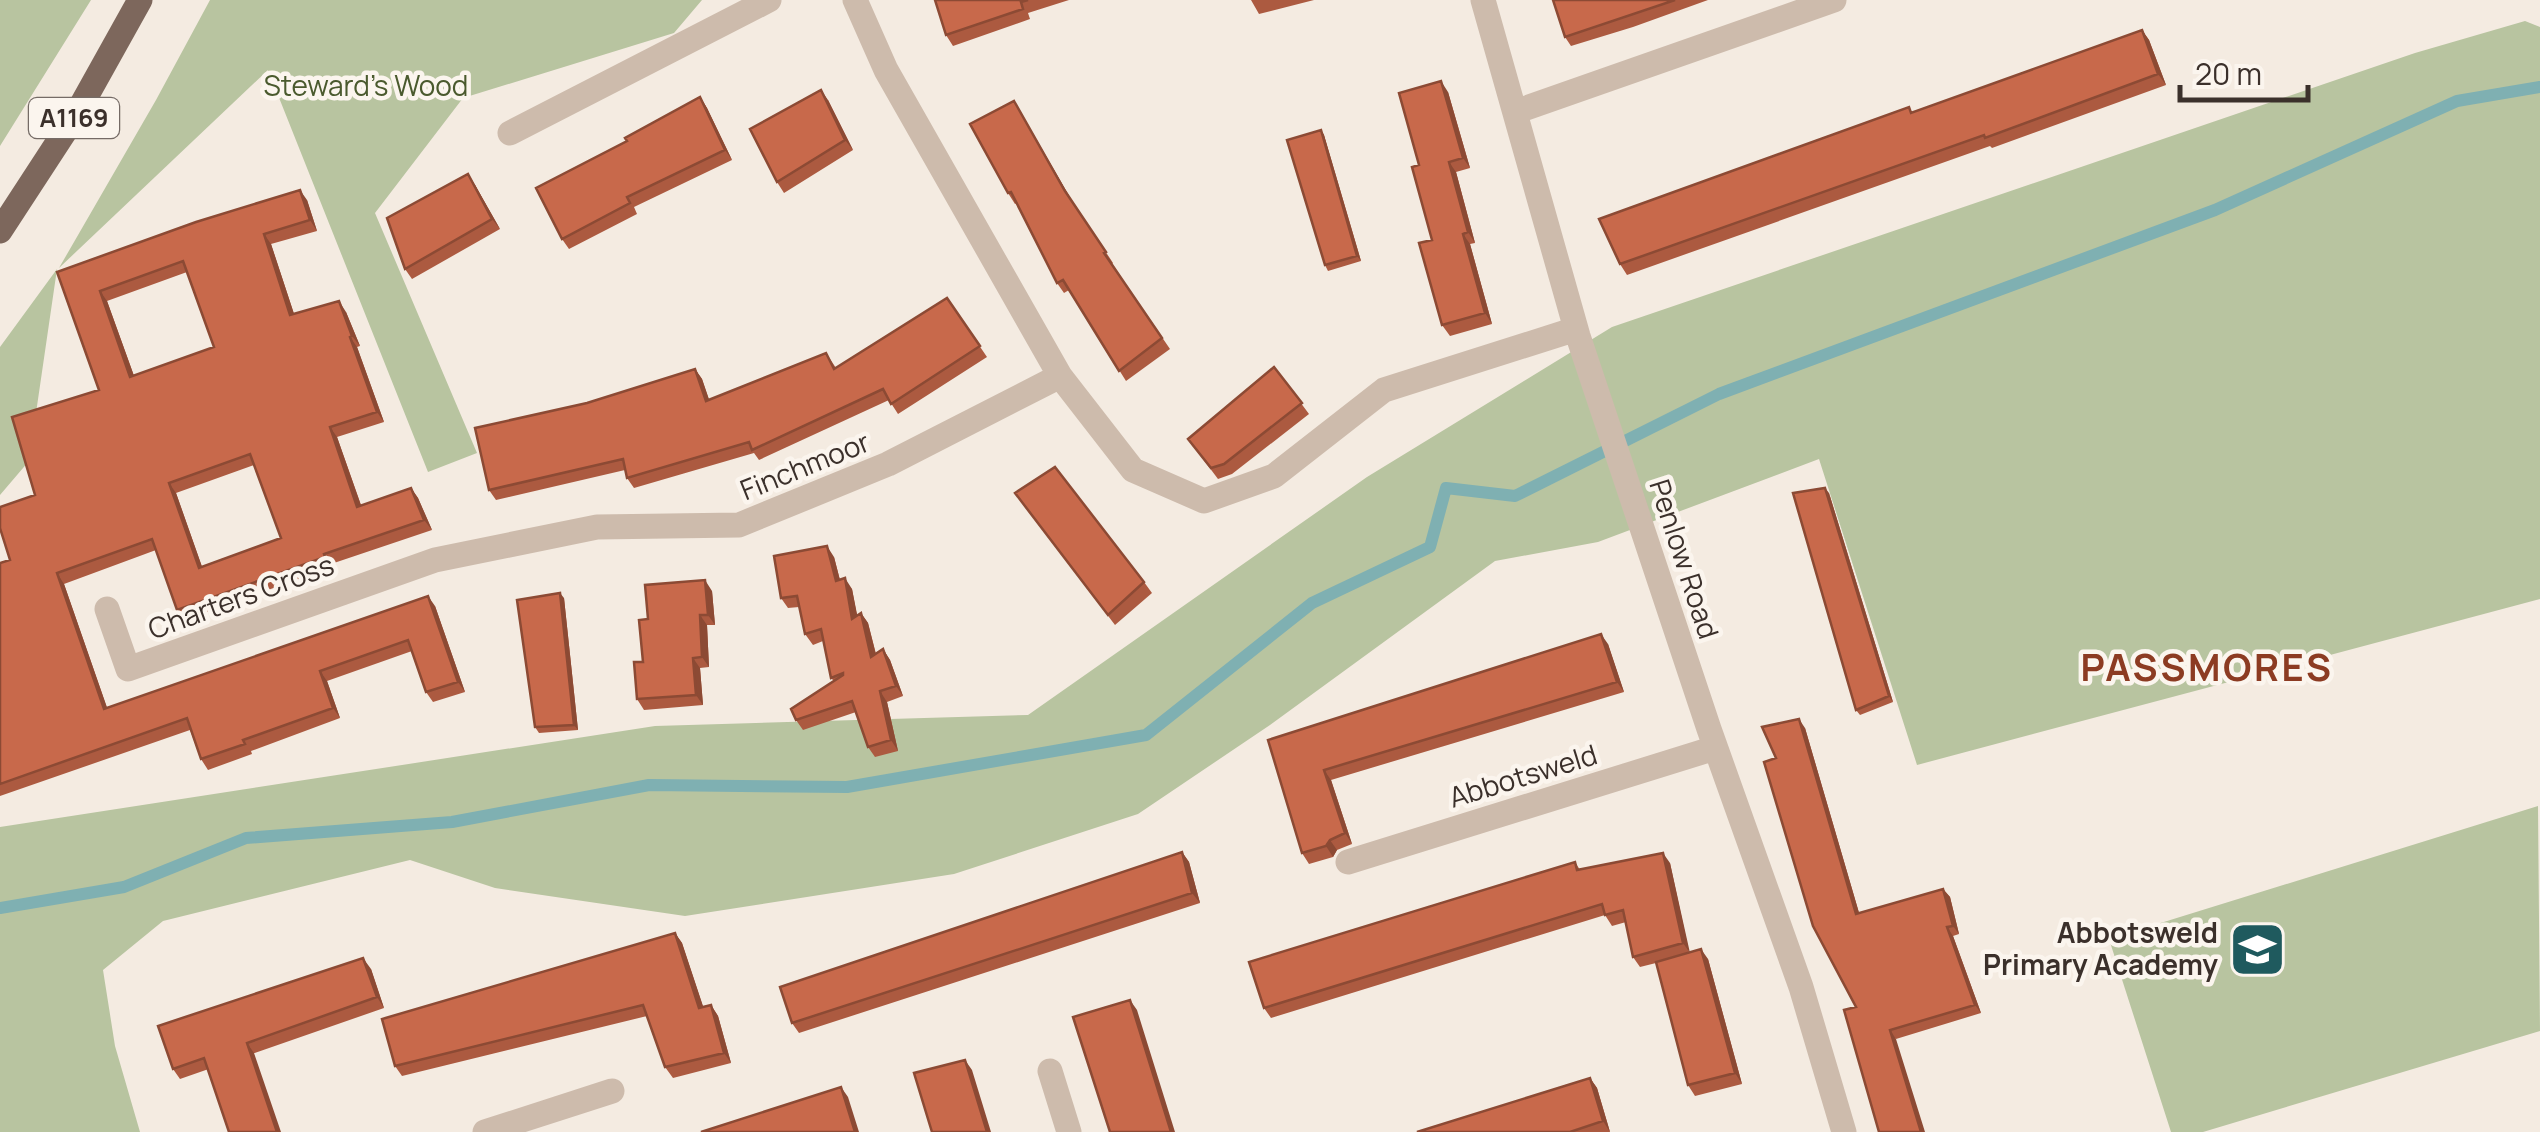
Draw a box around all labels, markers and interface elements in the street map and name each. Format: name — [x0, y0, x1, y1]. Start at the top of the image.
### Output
scale bar — [2180, 40, 2308, 102]
text: 20 m — [2195, 53, 2262, 94]
park label: Steward's Wood — [264, 66, 468, 104]
road number: A1169 — [29, 98, 119, 138]
street label: Finchmoor — [734, 422, 875, 508]
street label: Penlow Road — [1641, 474, 1729, 643]
street label: Charters Cross — [143, 545, 339, 647]
district label: PASSMORES — [2080, 640, 2334, 692]
street label: Abbotsweld — [1444, 734, 1602, 816]
place label: Abbotsweld Primary Academy — [1983, 913, 2218, 983]
school or university icon: Abbotsweld Primary Academy — [2227, 919, 2287, 979]

